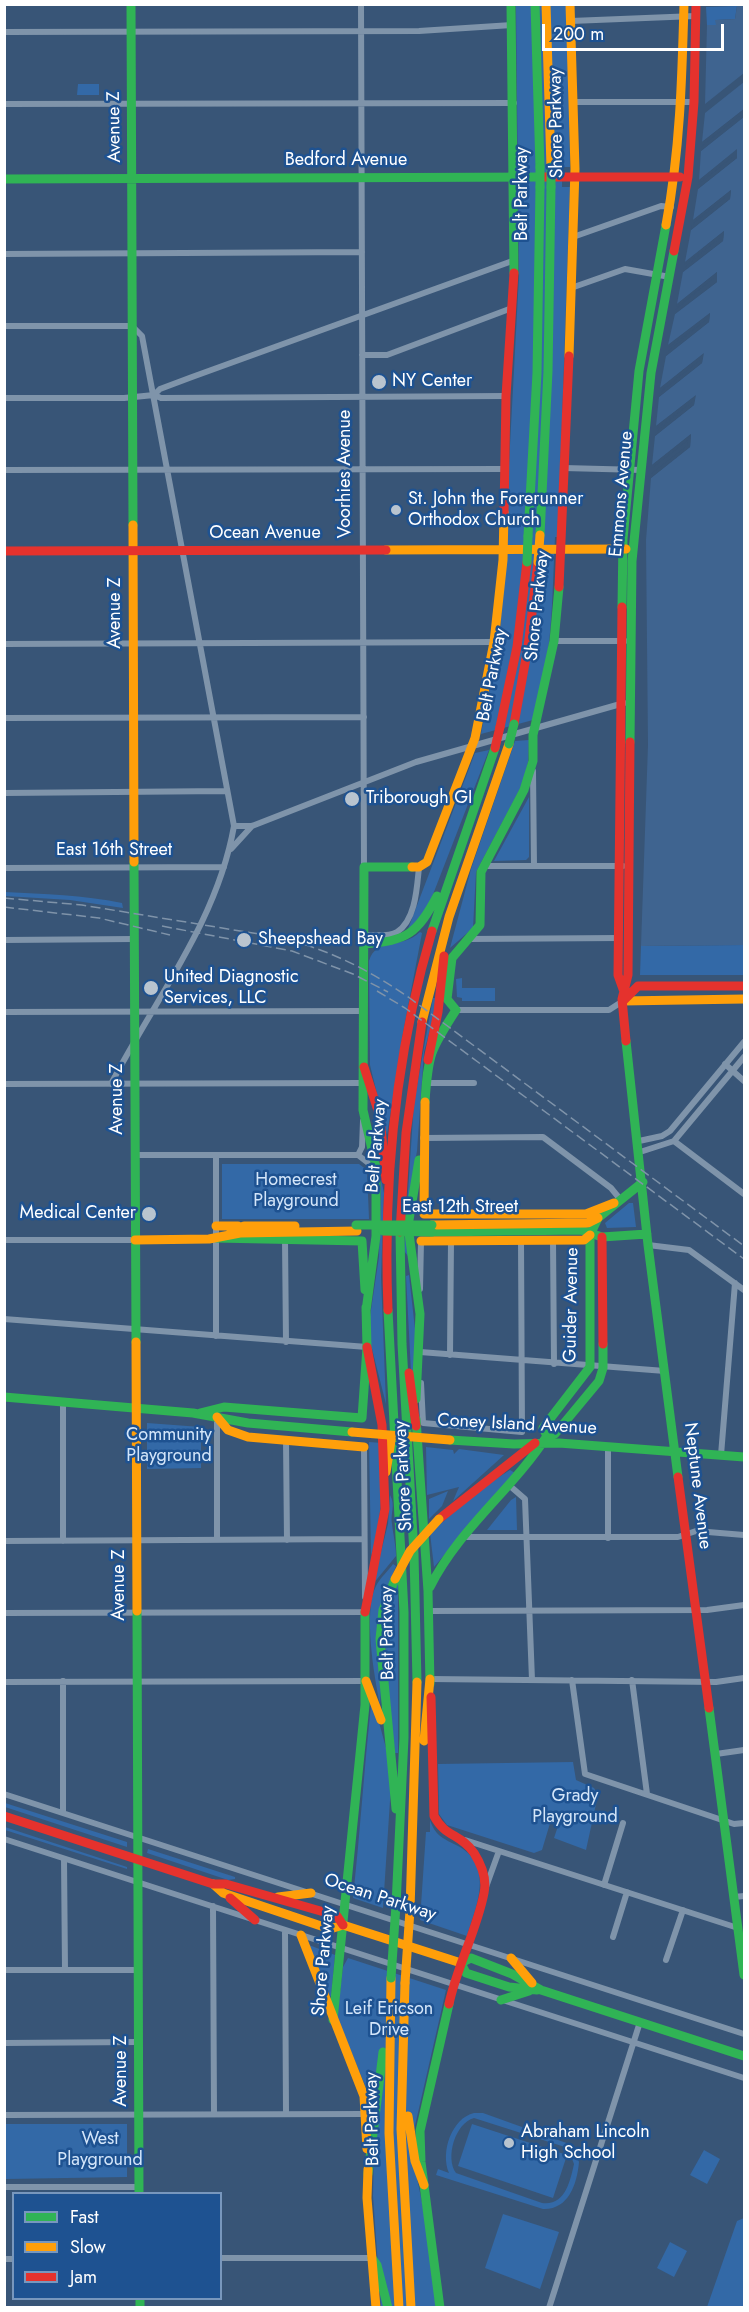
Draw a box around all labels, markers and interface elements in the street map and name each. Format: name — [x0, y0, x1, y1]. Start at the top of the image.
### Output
scale bar — [545, 12, 726, 50]
text: 200 m — [553, 21, 604, 47]
street label: Shore Parkway — [545, 67, 569, 179]
street label: Avenue Z — [104, 91, 126, 163]
street label: Belt Parkway — [512, 147, 534, 241]
street label: Bedford Avenue — [285, 150, 407, 172]
place label: NY Center — [392, 371, 472, 393]
marker: NY Center — [370, 373, 388, 391]
street label: Voorhies Avenue — [335, 410, 357, 538]
street label: Emmons Avenue — [606, 430, 638, 558]
place label: St. John the Forerunner Orthodox Church — [408, 489, 583, 532]
marker: St. John the Forerunner Orthodox Church — [389, 503, 403, 517]
street label: Ocean Avenue — [209, 523, 321, 545]
street label: Shore Parkway — [521, 550, 555, 662]
street label: Avenue Z — [105, 577, 127, 649]
street label: Belt Parkway — [473, 627, 513, 723]
place label: Triborough GI — [366, 788, 473, 810]
marker: Triborough GI — [343, 790, 361, 808]
street label: East 16th Street — [56, 840, 172, 862]
place label: Sheepshead Bay — [258, 929, 383, 951]
marker: Sheepshead Bay — [235, 931, 253, 949]
place label: United Diagnostic Services, LLC — [164, 967, 299, 1010]
marker: United Diagnostic Services, LLC — [142, 979, 160, 997]
street label: Avenue Z — [107, 1063, 129, 1135]
street label: Belt Parkway — [362, 1098, 392, 1194]
park label: Homecrest Playground — [253, 1170, 339, 1212]
street label: East 12th Street — [402, 1197, 518, 1219]
place label: Medical Center — [20, 1203, 136, 1225]
marker: Medical Center — [140, 1205, 158, 1223]
street label: Guider Avenue — [560, 1247, 584, 1363]
street label: Coney Island Avenue — [437, 1410, 597, 1440]
street label: Shore Parkway — [390, 1420, 418, 1532]
street label: Neptune Avenue — [679, 1421, 715, 1551]
park label: Community Playground — [126, 1425, 212, 1468]
street label: Avenue Z — [109, 1549, 131, 1621]
street label: Belt Parkway — [376, 1586, 400, 1680]
park label: Grady Playground — [532, 1786, 618, 1828]
street label: Ocean Parkway — [321, 1870, 439, 1926]
street label: Shore Parkway — [308, 1905, 340, 2017]
park label: Leif Ericson Drive — [345, 1999, 433, 2042]
street label: Avenue Z — [111, 2035, 133, 2107]
street label: Belt Parkway — [361, 2072, 385, 2166]
place label: Abraham Lincoln High School — [521, 2122, 650, 2164]
park label: West Playground — [57, 2129, 143, 2172]
marker: Abraham Lincoln High School — [502, 2136, 516, 2150]
legend — [12, 2192, 222, 2300]
text: Fast — [70, 2204, 99, 2230]
text: Slow — [70, 2234, 106, 2260]
text: Jam — [70, 2264, 97, 2290]

